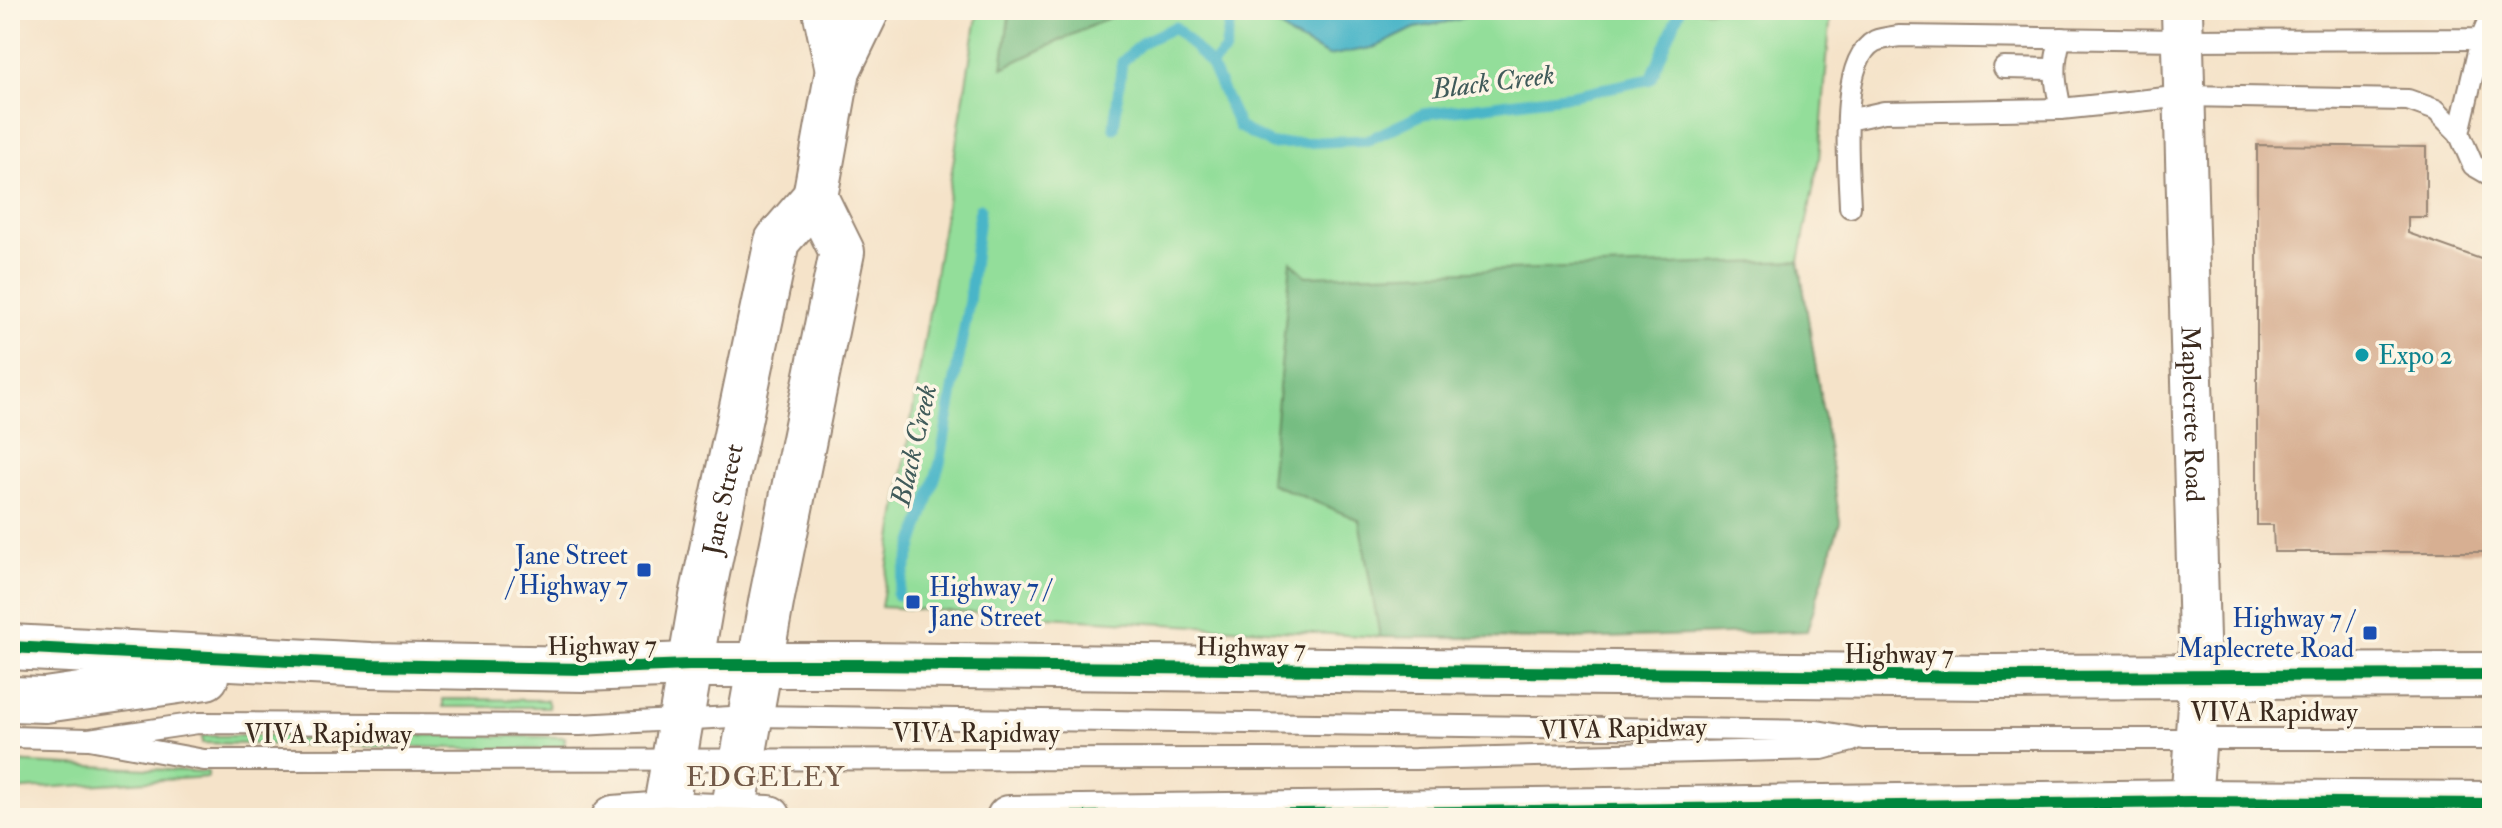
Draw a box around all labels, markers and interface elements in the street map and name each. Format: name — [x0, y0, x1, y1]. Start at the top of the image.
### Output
water label: Black Creek — [1428, 58, 1557, 108]
street label: Maplecrete Road — [2173, 325, 2210, 503]
place label: Expo 2 — [2378, 340, 2453, 373]
marker: Expo 2 — [2353, 346, 2371, 364]
water label: Black Creek — [883, 381, 945, 511]
street label: Jane Street — [696, 441, 751, 559]
place label: Jane Street / Highway 7 — [504, 540, 628, 602]
marker: Jane Street / Highway 7 — [635, 561, 653, 579]
place label: Highway 7 / Jane Street — [928, 572, 1053, 634]
marker: Highway 7 / Jane Street — [904, 593, 922, 611]
place label: Highway 7 / Maplecrete Road — [2178, 603, 2356, 666]
marker: Highway 7 / Maplecrete Road — [2361, 624, 2379, 642]
street label: Highway 7 — [547, 629, 657, 663]
street label: Highway 7 — [1196, 631, 1306, 665]
street label: Highway 7 — [1844, 639, 1954, 671]
street label: VIVA Rapidway — [2190, 697, 2358, 730]
street label: VIVA Rapidway — [1539, 712, 1708, 747]
street label: VIVA Rapidway — [892, 718, 1060, 751]
street label: VIVA Rapidway — [244, 719, 412, 752]
district label: EDGELEY — [686, 760, 846, 795]

